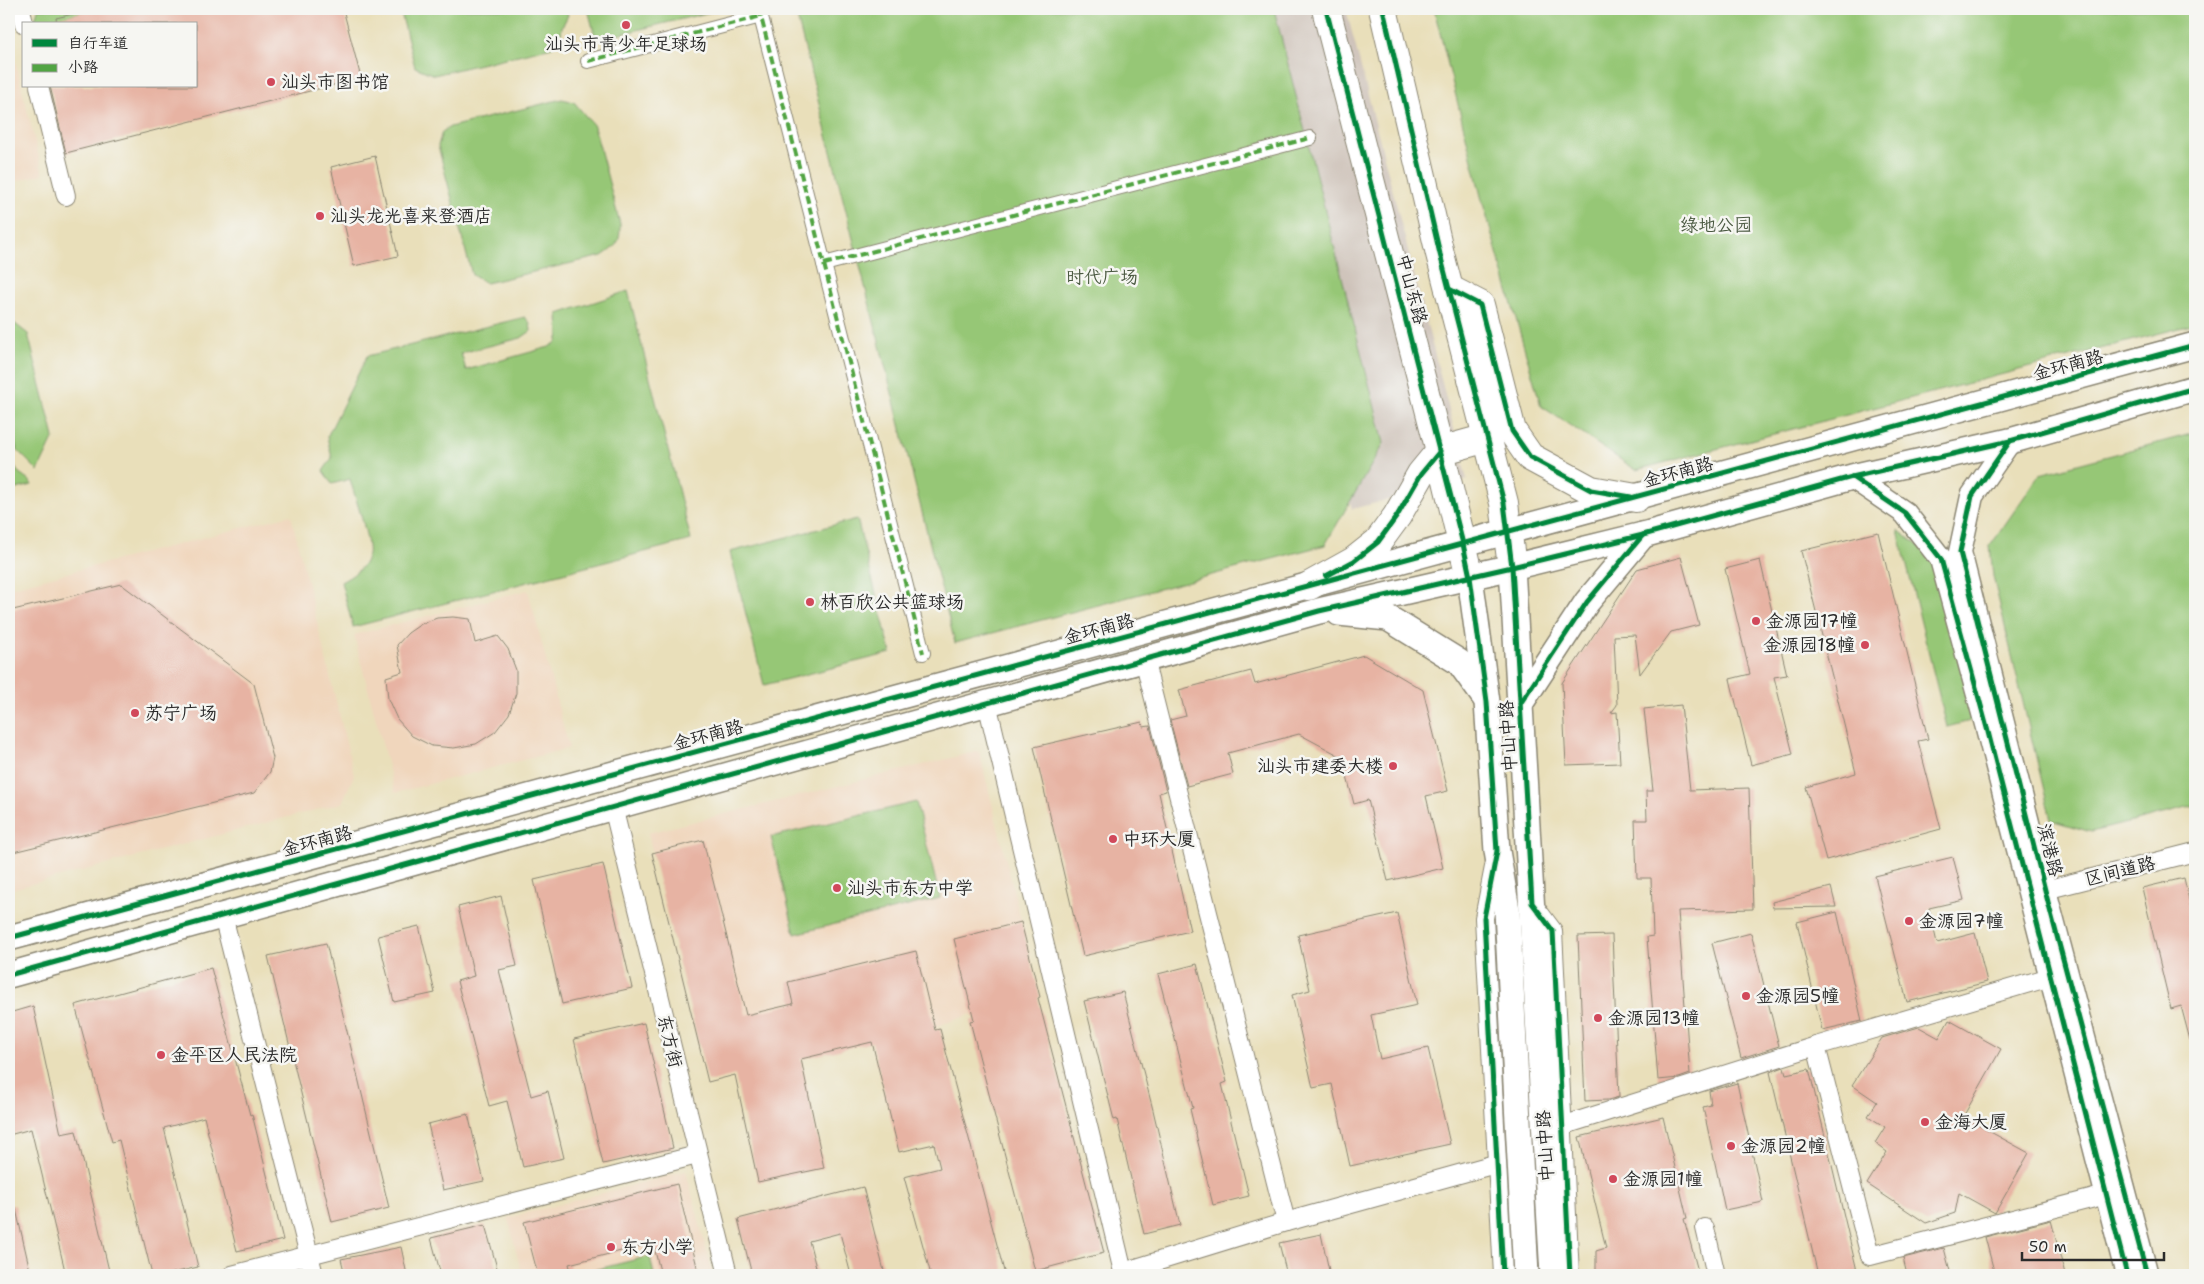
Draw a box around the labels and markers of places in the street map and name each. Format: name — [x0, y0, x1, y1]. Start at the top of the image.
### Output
marker: 汕头市青少年足球场 — [620, 19, 632, 31]
place label: 汕头市青少年足球场 — [545, 32, 707, 56]
place label: 汕头市图书馆 — [281, 70, 389, 94]
marker: 汕头市图书馆 — [265, 76, 277, 88]
place label: 汕头龙光喜来登酒店 — [330, 204, 492, 228]
marker: 汕头龙光喜来登酒店 — [314, 210, 326, 222]
place label: 林百欣公共篮球场 — [820, 590, 964, 614]
marker: 林百欣公共篮球场 — [804, 596, 816, 608]
place label: 金源园17幢 — [1766, 609, 1857, 633]
marker: 金源园17幢 — [1750, 615, 1762, 627]
place label: 金源园18幢 — [1763, 633, 1855, 657]
marker: 金源园18幢 — [1859, 639, 1871, 651]
place label: 苏宁广场 — [145, 701, 217, 725]
marker: 苏宁广场 — [129, 707, 141, 719]
place label: 汕头市建委大楼 — [1257, 754, 1383, 778]
marker: 汕头市建委大楼 — [1387, 760, 1399, 772]
place label: 中环大厦 — [1123, 827, 1195, 851]
marker: 中环大厦 — [1107, 833, 1119, 845]
place label: 汕头市东方中学 — [847, 876, 973, 900]
marker: 汕头市东方中学 — [831, 882, 843, 894]
place label: 金源园7幢 — [1919, 909, 2004, 933]
marker: 金源园7幢 — [1903, 915, 1915, 927]
place label: 金源园5幢 — [1756, 984, 1839, 1008]
marker: 金源园5幢 — [1740, 990, 1752, 1002]
place label: 金源园13幢 — [1608, 1006, 1699, 1030]
marker: 金源园13幢 — [1592, 1012, 1604, 1024]
place label: 金平区人民法院 — [171, 1043, 297, 1067]
marker: 金平区人民法院 — [155, 1049, 167, 1061]
place label: 金海大厦 — [1935, 1110, 2007, 1134]
marker: 金海大厦 — [1919, 1116, 1931, 1128]
place label: 金源园2幢 — [1741, 1134, 1826, 1158]
marker: 金源园2幢 — [1725, 1140, 1737, 1152]
place label: 金源园1幢 — [1623, 1167, 1703, 1191]
marker: 金源园1幢 — [1607, 1173, 1619, 1185]
place label: 东方小学 — [621, 1235, 693, 1259]
marker: 东方小学 — [605, 1241, 617, 1253]

